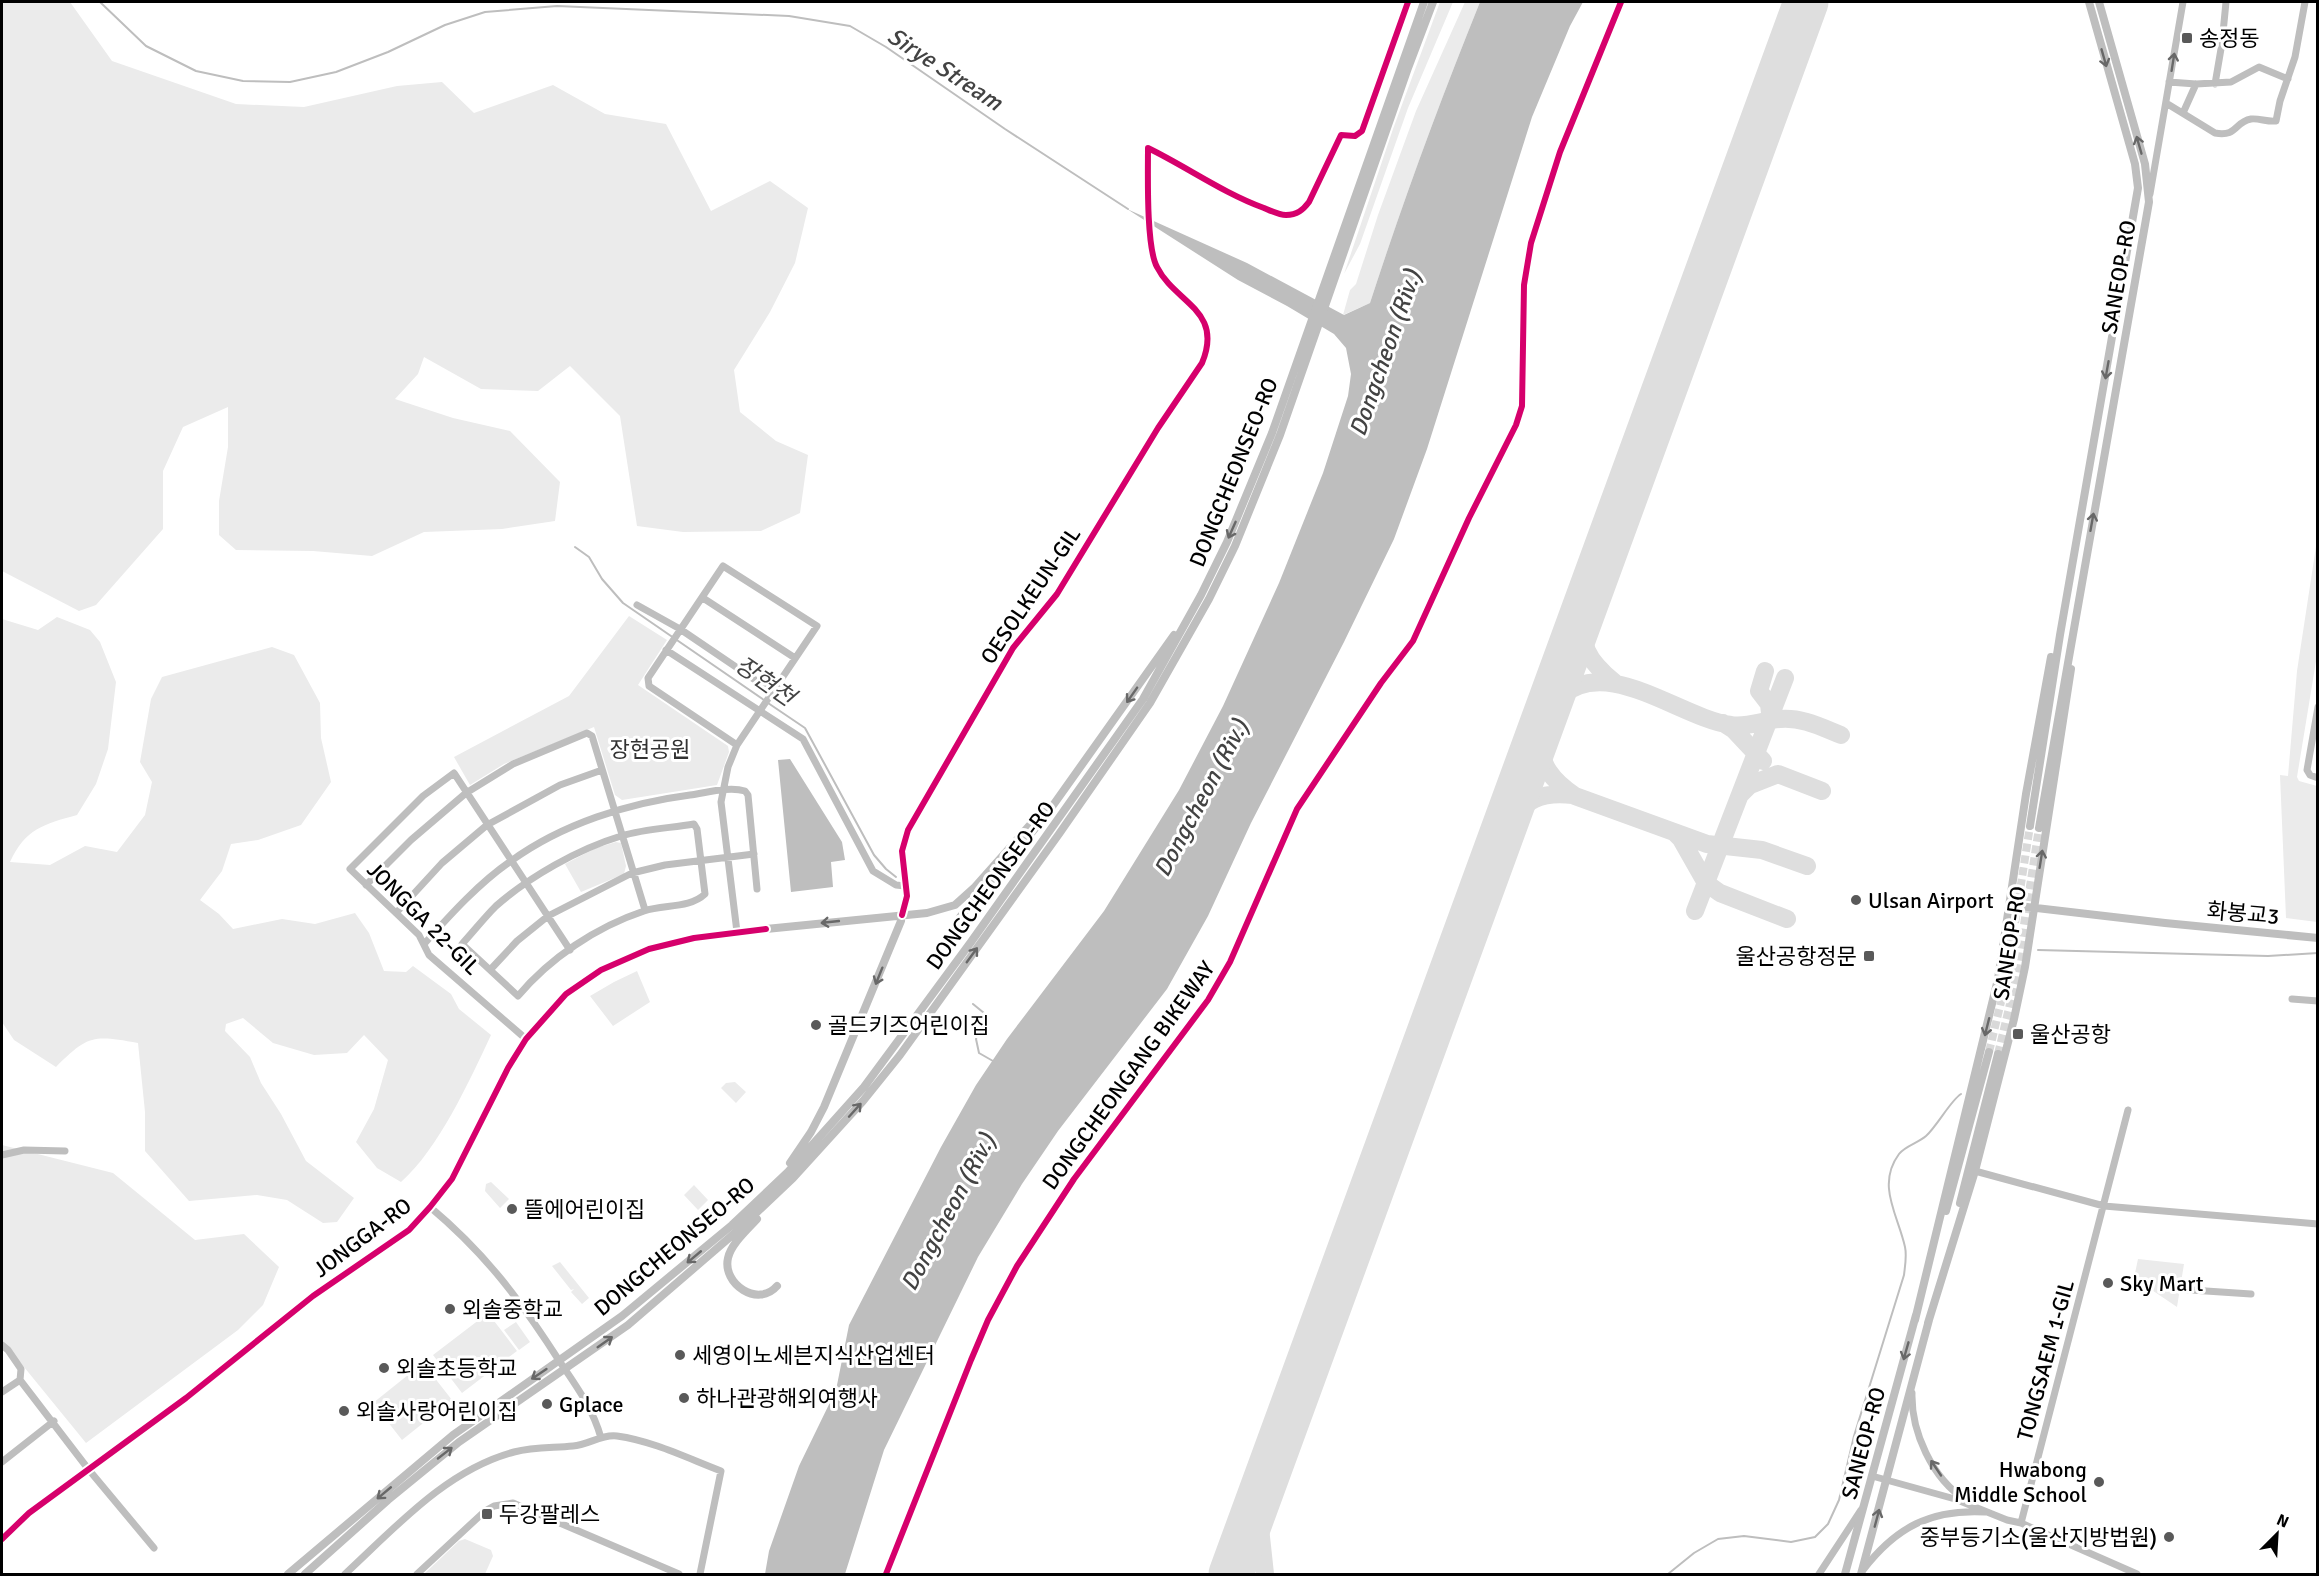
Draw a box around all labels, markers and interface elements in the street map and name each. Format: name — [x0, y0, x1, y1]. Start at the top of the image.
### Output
water label: Sirye Stream — [882, 21, 1009, 118]
place label: 송정동 — [2199, 25, 2260, 52]
marker: 송정동 — [2180, 31, 2194, 45]
one-way arrow — [2099, 48, 2110, 67]
one-way arrow — [2167, 53, 2178, 72]
one-way arrow — [2133, 136, 2144, 155]
street label: SANEOP-RO — [2095, 218, 2142, 336]
water label: Dongcheon (Riv.) — [1343, 265, 1428, 440]
one-way arrow — [2101, 360, 2112, 379]
street label: DONGCHEONSEO-RO — [1183, 374, 1284, 571]
one-way arrow — [2087, 513, 2098, 533]
one-way arrow — [1226, 521, 1237, 539]
street label: OESOLKEUN-GIL — [975, 522, 1086, 669]
water label: 장현천 — [729, 650, 803, 714]
one-way arrow — [1126, 686, 1138, 702]
water label: Dongcheon (Riv.) — [1147, 713, 1255, 882]
park label: 장현공원 — [610, 736, 690, 763]
street label: DONGCHEONSEO-RO — [920, 796, 1061, 975]
one-way arrow — [2035, 850, 2046, 870]
street label: JONGGA 22-GIL — [361, 856, 486, 981]
street label: SANEOP-RO — [1987, 884, 2032, 1002]
place label: Ulsan Airport — [1868, 887, 1994, 914]
marker: Ulsan Airport — [1849, 893, 1863, 907]
street label: 화봉교3 — [2206, 897, 2280, 930]
one-way arrow — [821, 917, 841, 928]
place label: 울산공항정문 — [1736, 943, 1857, 970]
one-way arrow — [966, 947, 979, 963]
marker: 울산공항정문 — [1862, 949, 1876, 963]
street label: DONGCHEONGANG BIKEWAY — [1036, 956, 1220, 1195]
one-way arrow — [873, 966, 884, 984]
place label: 골드키즈어린이집 — [828, 1012, 990, 1039]
marker: 골드키즈어린이집 — [809, 1018, 823, 1032]
one-way arrow — [1981, 1018, 1993, 1037]
place label: 울산공항 — [2030, 1021, 2111, 1048]
marker: 울산공항 — [2011, 1027, 2025, 1041]
one-way arrow — [848, 1103, 862, 1118]
water label: Dongcheon (Riv.) — [894, 1127, 1002, 1296]
street label: DONGCHEONSEO-RO — [588, 1171, 760, 1322]
street label: JONGGA-RO — [308, 1192, 417, 1283]
place label: 뜰에어린이집 — [524, 1196, 645, 1223]
marker: 뜰에어린이집 — [505, 1202, 519, 1216]
one-way arrow — [687, 1250, 702, 1264]
place label: Sky Mart — [2120, 1270, 2204, 1297]
marker: Sky Mart — [2101, 1276, 2115, 1290]
street label: TONGSAEM 1-GIL — [2011, 1277, 2080, 1443]
place label: 외솔중학교 — [462, 1296, 563, 1323]
marker: 외솔중학교 — [443, 1302, 457, 1316]
one-way arrow — [596, 1336, 612, 1348]
one-way arrow — [1900, 1341, 1911, 1360]
place label: 세영이노세븐지식산업센터 — [692, 1342, 935, 1369]
marker: 세영이노세븐지식산업센터 — [673, 1348, 687, 1362]
place label: 외솔초등학교 — [396, 1355, 517, 1382]
marker: 외솔초등학교 — [377, 1361, 391, 1375]
one-way arrow — [531, 1368, 548, 1380]
street label: SANEOP-RO — [1836, 1384, 1891, 1502]
place label: 하나관광해외여행사 — [696, 1385, 878, 1412]
place label: Gplace — [559, 1391, 624, 1418]
marker: 하나관광해외여행사 — [677, 1391, 691, 1405]
marker: Gplace — [540, 1397, 554, 1411]
place label: 외솔사랑어린이집 — [356, 1398, 518, 1425]
marker: 외솔사랑어린이집 — [337, 1404, 351, 1418]
one-way arrow — [436, 1447, 452, 1460]
place label: Hwabong Middle School — [1954, 1456, 2087, 1508]
one-way arrow — [1930, 1460, 1942, 1477]
marker: Hwabong Middle School — [2092, 1475, 2106, 1489]
one-way arrow — [376, 1486, 392, 1499]
place label: 두강팔레스 — [499, 1501, 600, 1528]
north arrow — [2247, 1504, 2307, 1564]
marker: 두강팔레스 — [480, 1507, 494, 1521]
one-way arrow — [1871, 1509, 1883, 1528]
text: N — [2274, 1510, 2292, 1533]
place label: 중부등기소(울산지방법원) — [1920, 1524, 2157, 1551]
marker: 중부등기소(울산지방법원) — [2162, 1530, 2176, 1544]

